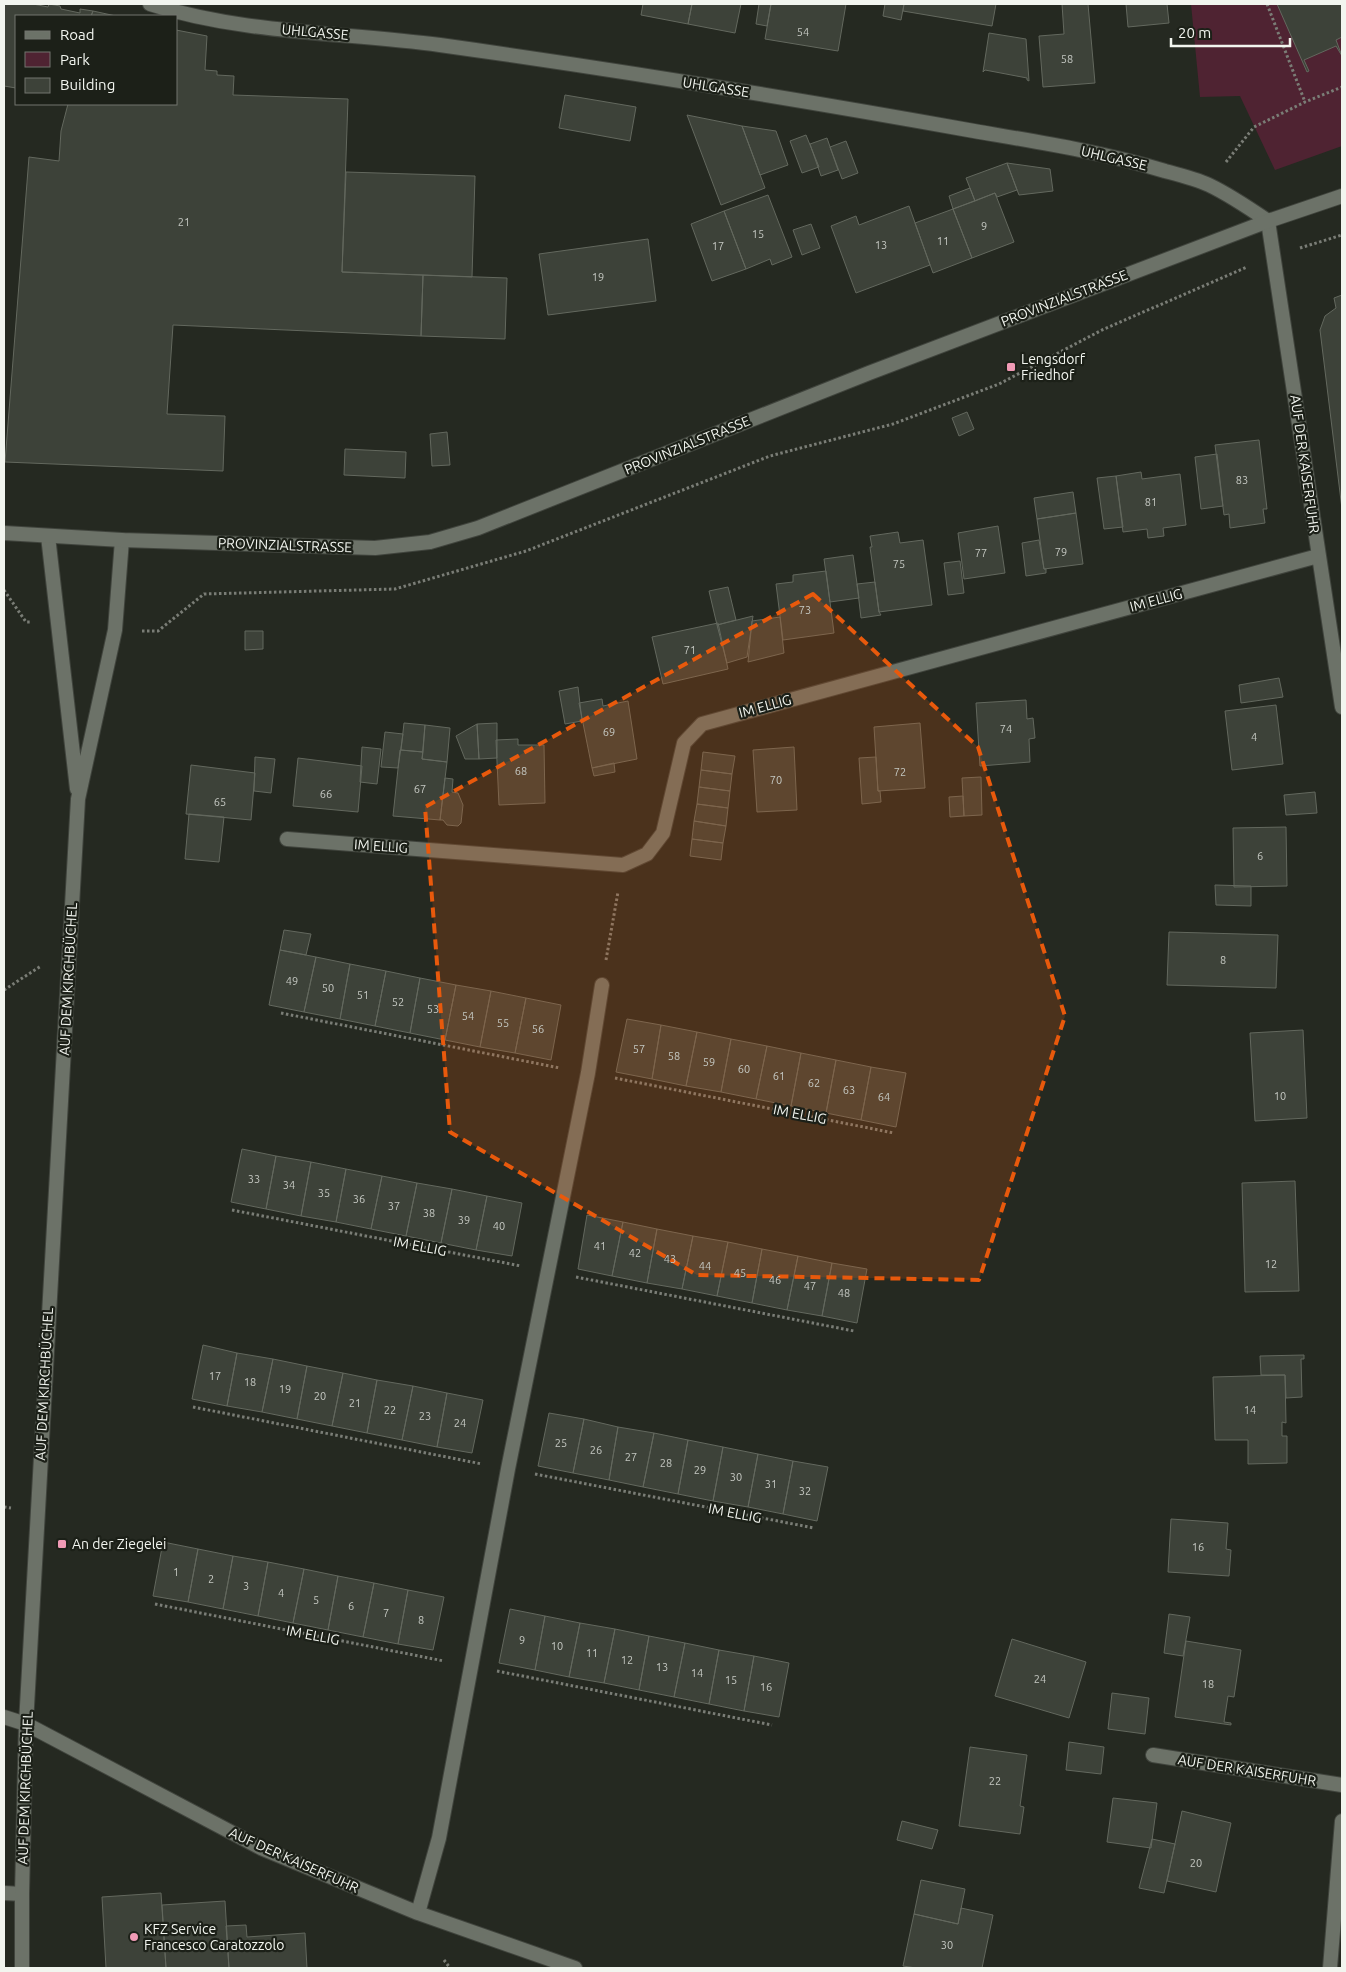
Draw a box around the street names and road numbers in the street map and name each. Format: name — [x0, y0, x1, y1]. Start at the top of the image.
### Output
street label: UHLGASSE — [281, 21, 349, 43]
street label: UHLGASSE — [682, 74, 751, 100]
street label: UHLGASSE — [1079, 143, 1149, 173]
street label: PROVINZIALSTRASSE — [998, 266, 1130, 330]
street label: AUF DER KAISERFUHR — [1287, 394, 1323, 535]
street label: PROVINZIALSTRASSE — [622, 412, 752, 478]
street label: PROVINZIALSTRASSE — [218, 535, 353, 555]
street label: IM ELLIG — [1128, 585, 1184, 615]
street label: IM ELLIG — [737, 691, 793, 721]
street label: IM ELLIG — [354, 836, 408, 856]
street label: AUF DEM KIRCHBÜCHEL — [55, 902, 80, 1056]
street label: IM ELLIG — [772, 1101, 828, 1127]
street label: IM ELLIG — [392, 1233, 448, 1259]
street label: AUF DEM KIRCHBÜCHEL — [31, 1307, 56, 1461]
street label: IM ELLIG — [707, 1500, 763, 1526]
street label: IM ELLIG — [285, 1622, 341, 1648]
street label: AUF DEM KIRCHBÜCHEL — [13, 1711, 36, 1865]
street label: AUF DER KAISERFUHR — [1177, 1751, 1318, 1789]
street label: AUF DER KAISERFUHR — [227, 1824, 361, 1896]

